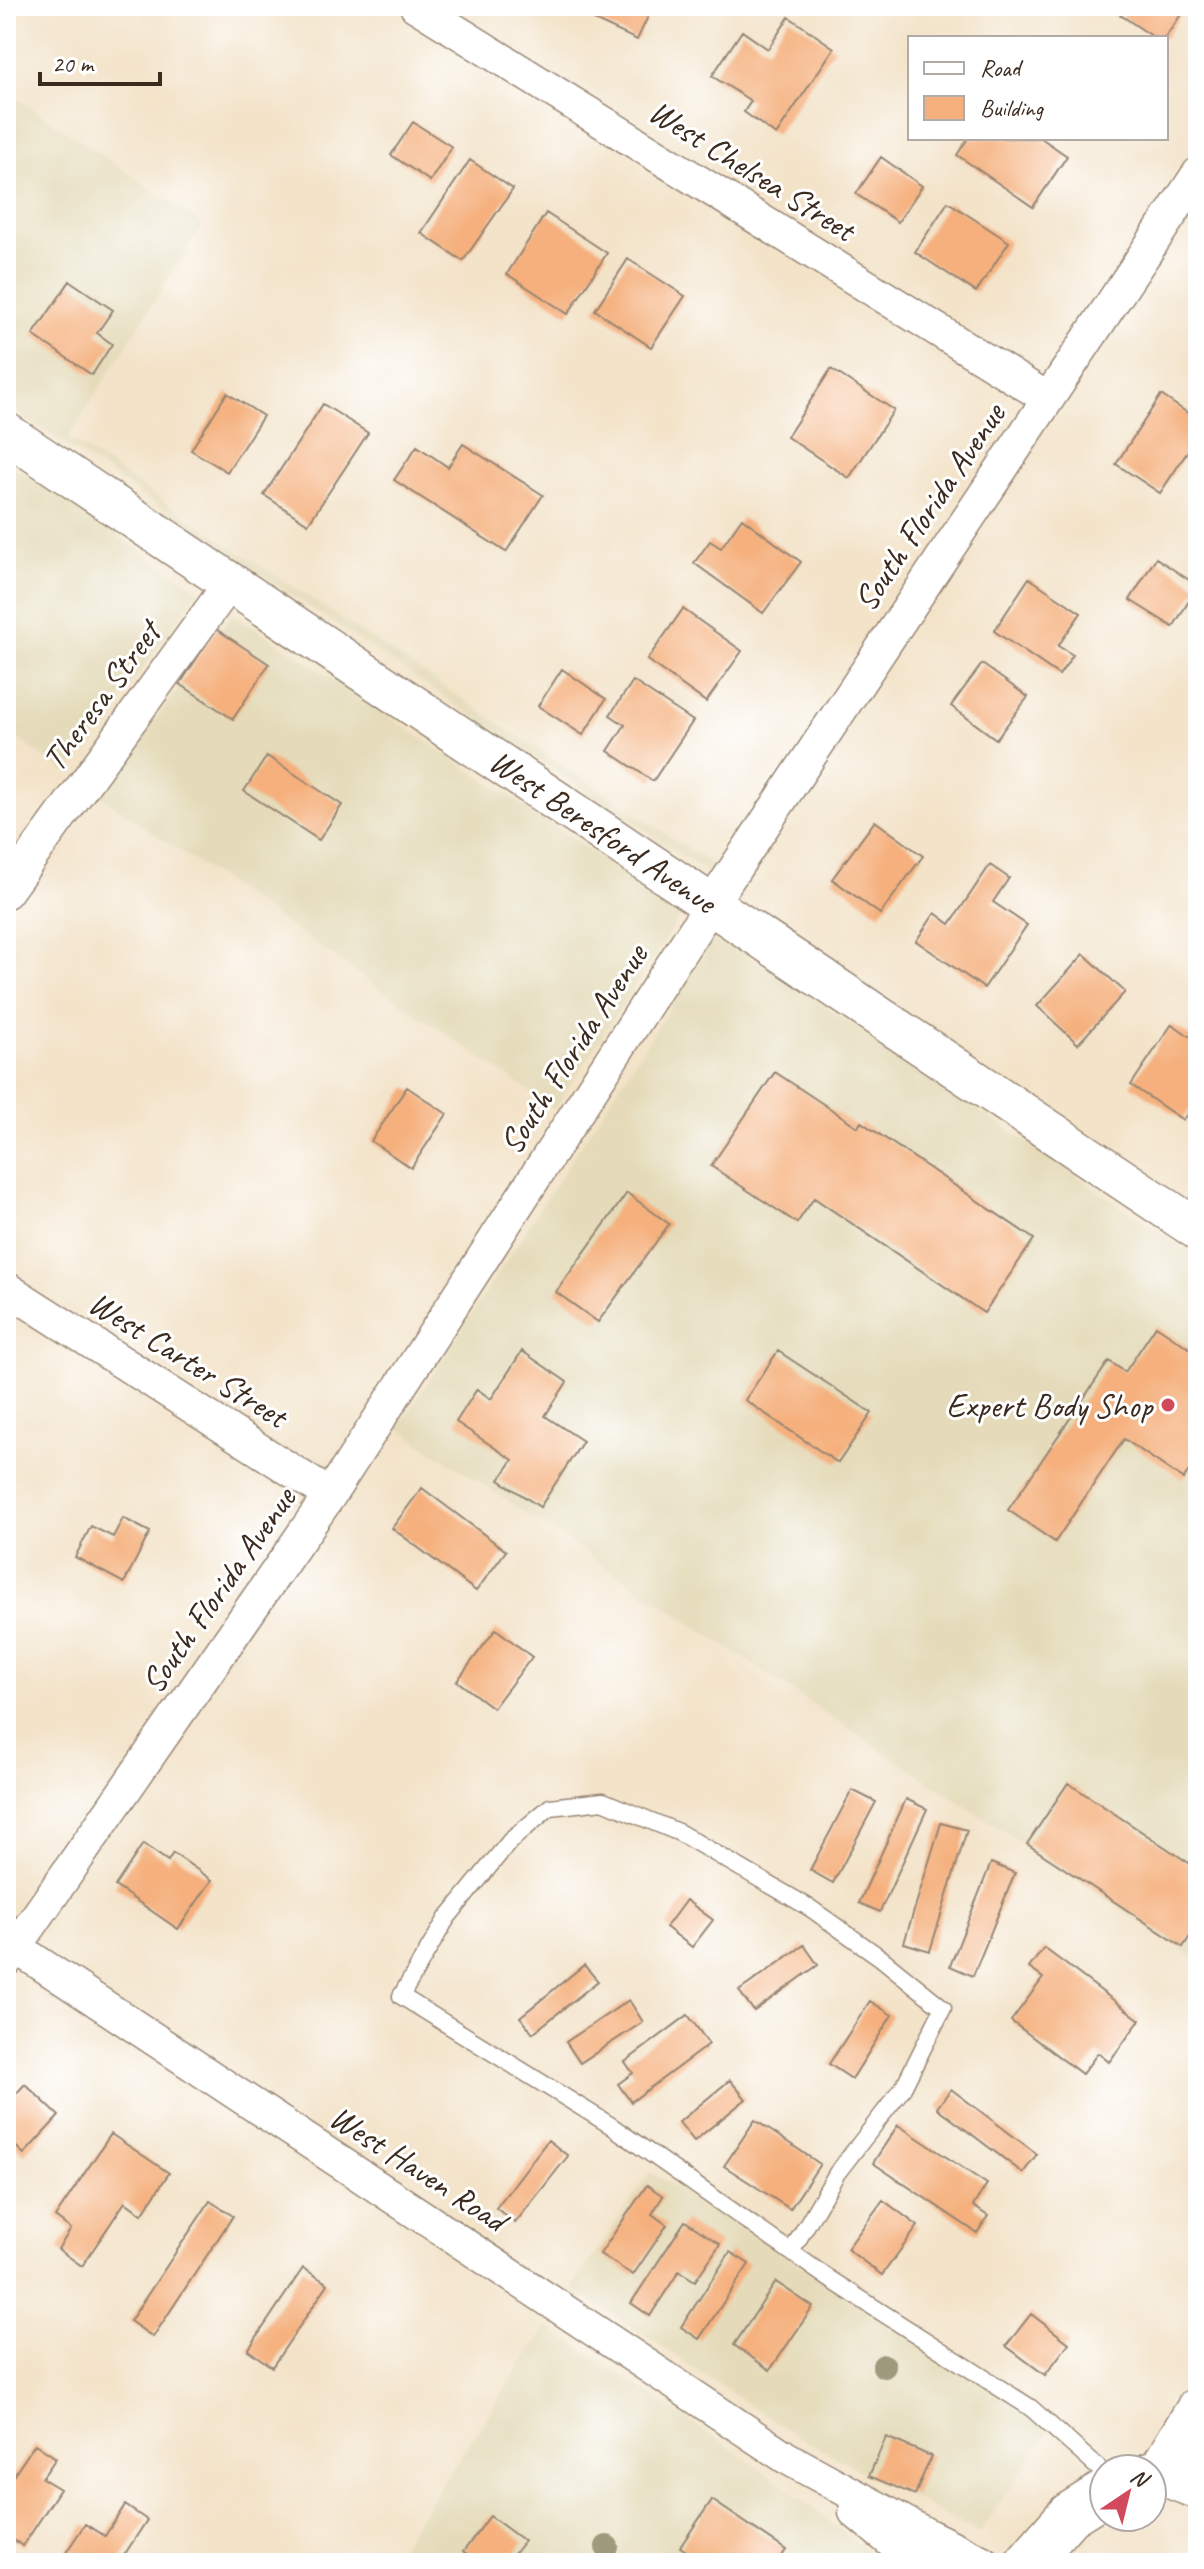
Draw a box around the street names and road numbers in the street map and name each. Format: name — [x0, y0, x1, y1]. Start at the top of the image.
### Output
street label: West Chelsea Street — [641, 90, 866, 252]
street label: South Florida Avenue — [844, 393, 1015, 619]
street label: Theresa Street — [32, 609, 172, 779]
street label: West Beresford Avenue — [481, 739, 727, 924]
street label: South Florida Avenue — [489, 935, 658, 1162]
street label: West Carter Street — [81, 1281, 298, 1439]
street label: South Florida Avenue — [131, 1477, 306, 1701]
street label: West Haven Road — [322, 2095, 519, 2244]

